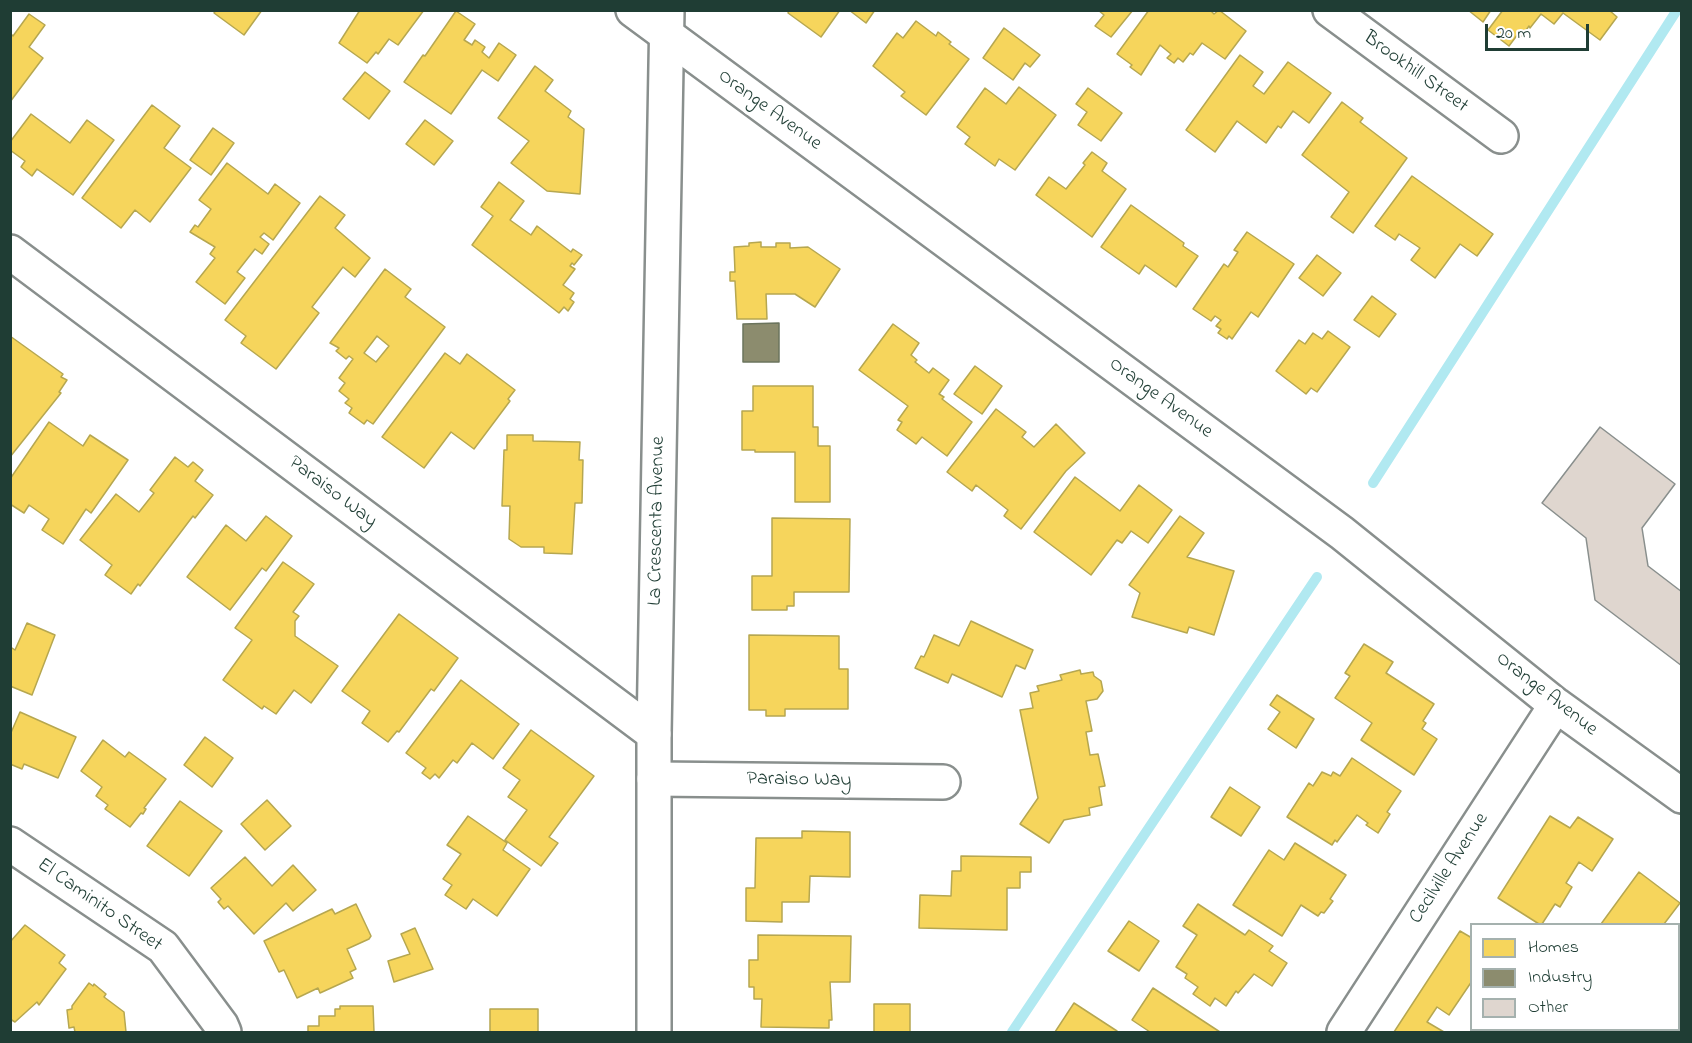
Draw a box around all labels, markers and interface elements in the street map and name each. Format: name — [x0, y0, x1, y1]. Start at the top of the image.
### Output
scale bar — [1488, 12, 1592, 50]
text: 20 m — [1496, 21, 1531, 47]
street label: Brookhill Street — [1358, 27, 1472, 119]
street label: Orange Avenue — [712, 65, 826, 157]
street label: Orange Avenue — [1103, 353, 1217, 445]
street label: La Crescenta Avenue — [645, 436, 671, 606]
street label: Paraiso Way — [283, 452, 381, 534]
street label: Orange Avenue — [1490, 648, 1602, 742]
street label: Paraiso Way — [746, 768, 852, 794]
street label: Cecilville Avenue — [1405, 809, 1495, 929]
street label: El Caminito Street — [32, 854, 166, 958]
legend — [1470, 923, 1680, 1031]
text: Homes — [1528, 935, 1579, 961]
text: Industry — [1528, 965, 1592, 991]
text: Other — [1528, 995, 1568, 1021]

